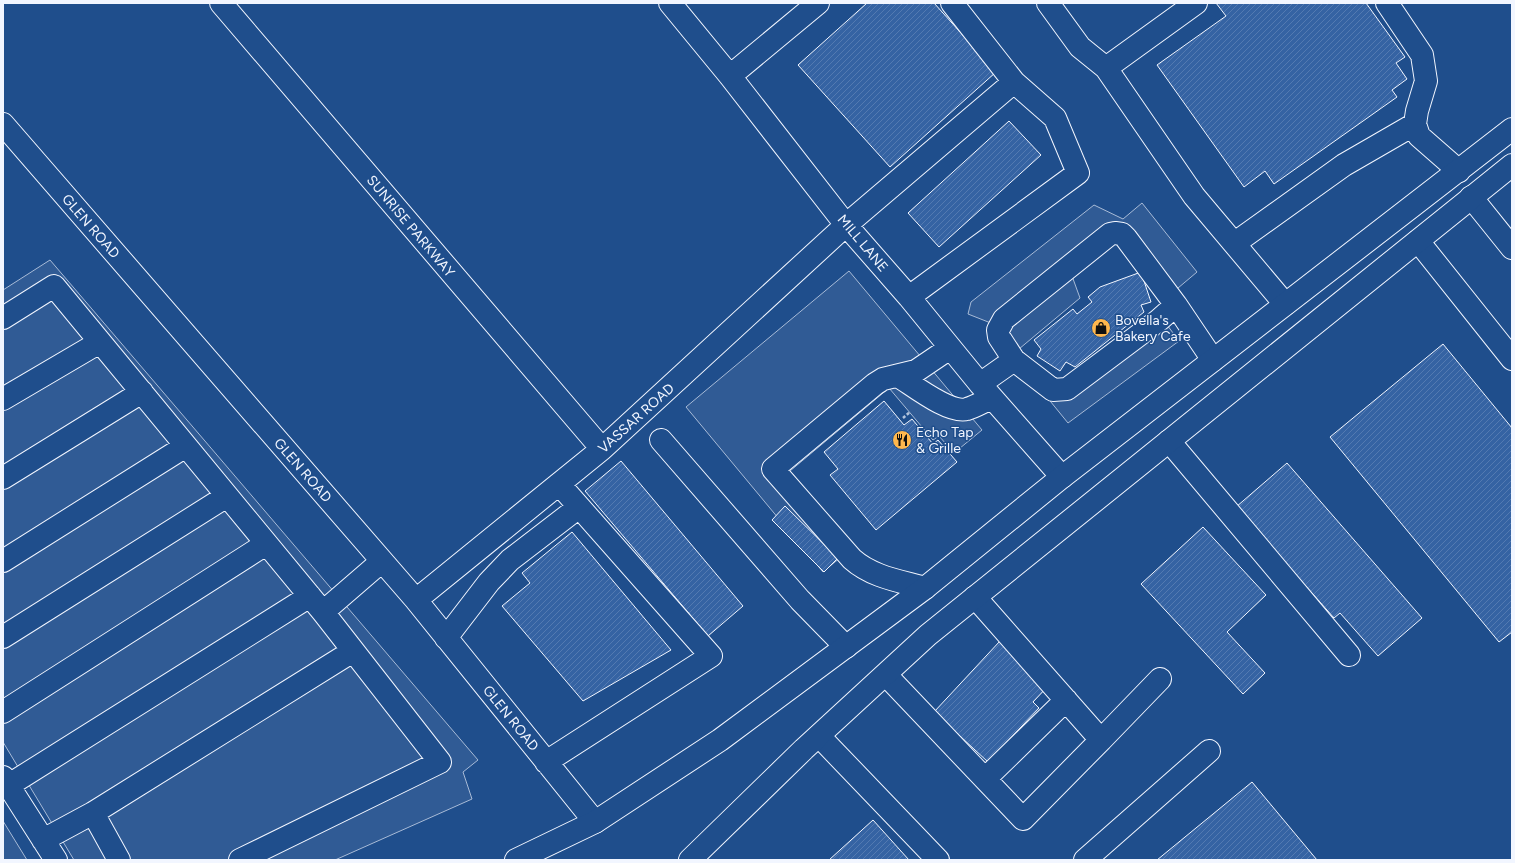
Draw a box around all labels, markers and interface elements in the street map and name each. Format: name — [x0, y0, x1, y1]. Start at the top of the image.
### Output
street label: SUNRISE PARKWAY — [363, 172, 459, 281]
street label: GLEN ROAD — [58, 191, 123, 262]
street label: MILL LANE — [834, 211, 891, 275]
place label: Bovella's Bakery Cafe — [1115, 312, 1191, 345]
shop icon: Bovella's Bakery Cafe — [1090, 317, 1112, 339]
street label: VASSAR ROAD — [595, 380, 678, 457]
place label: Echo Tap & Grille — [916, 424, 974, 457]
restaurant icon: Echo Tap & Grille — [891, 429, 913, 451]
street label: GLEN ROAD — [270, 435, 335, 506]
street label: GLEN ROAD — [479, 682, 542, 754]

